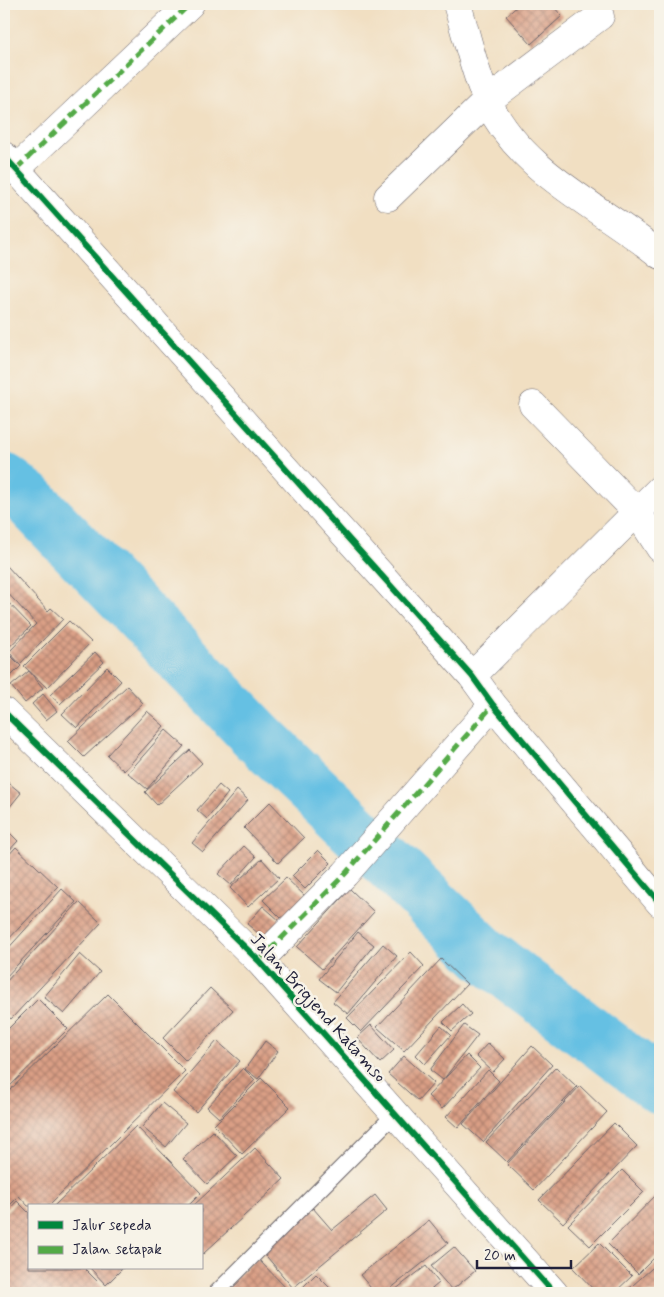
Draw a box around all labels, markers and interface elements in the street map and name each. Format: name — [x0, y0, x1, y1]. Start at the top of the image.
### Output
street label: Jalan Brigjend Katamso — [244, 928, 392, 1089]
legend — [28, 1204, 202, 1270]
text: Jalur sepeda — [72, 1216, 152, 1236]
scale bar — [477, 1237, 570, 1269]
text: Jalan setapak — [72, 1240, 162, 1260]
text: 20 m — [484, 1246, 516, 1266]

